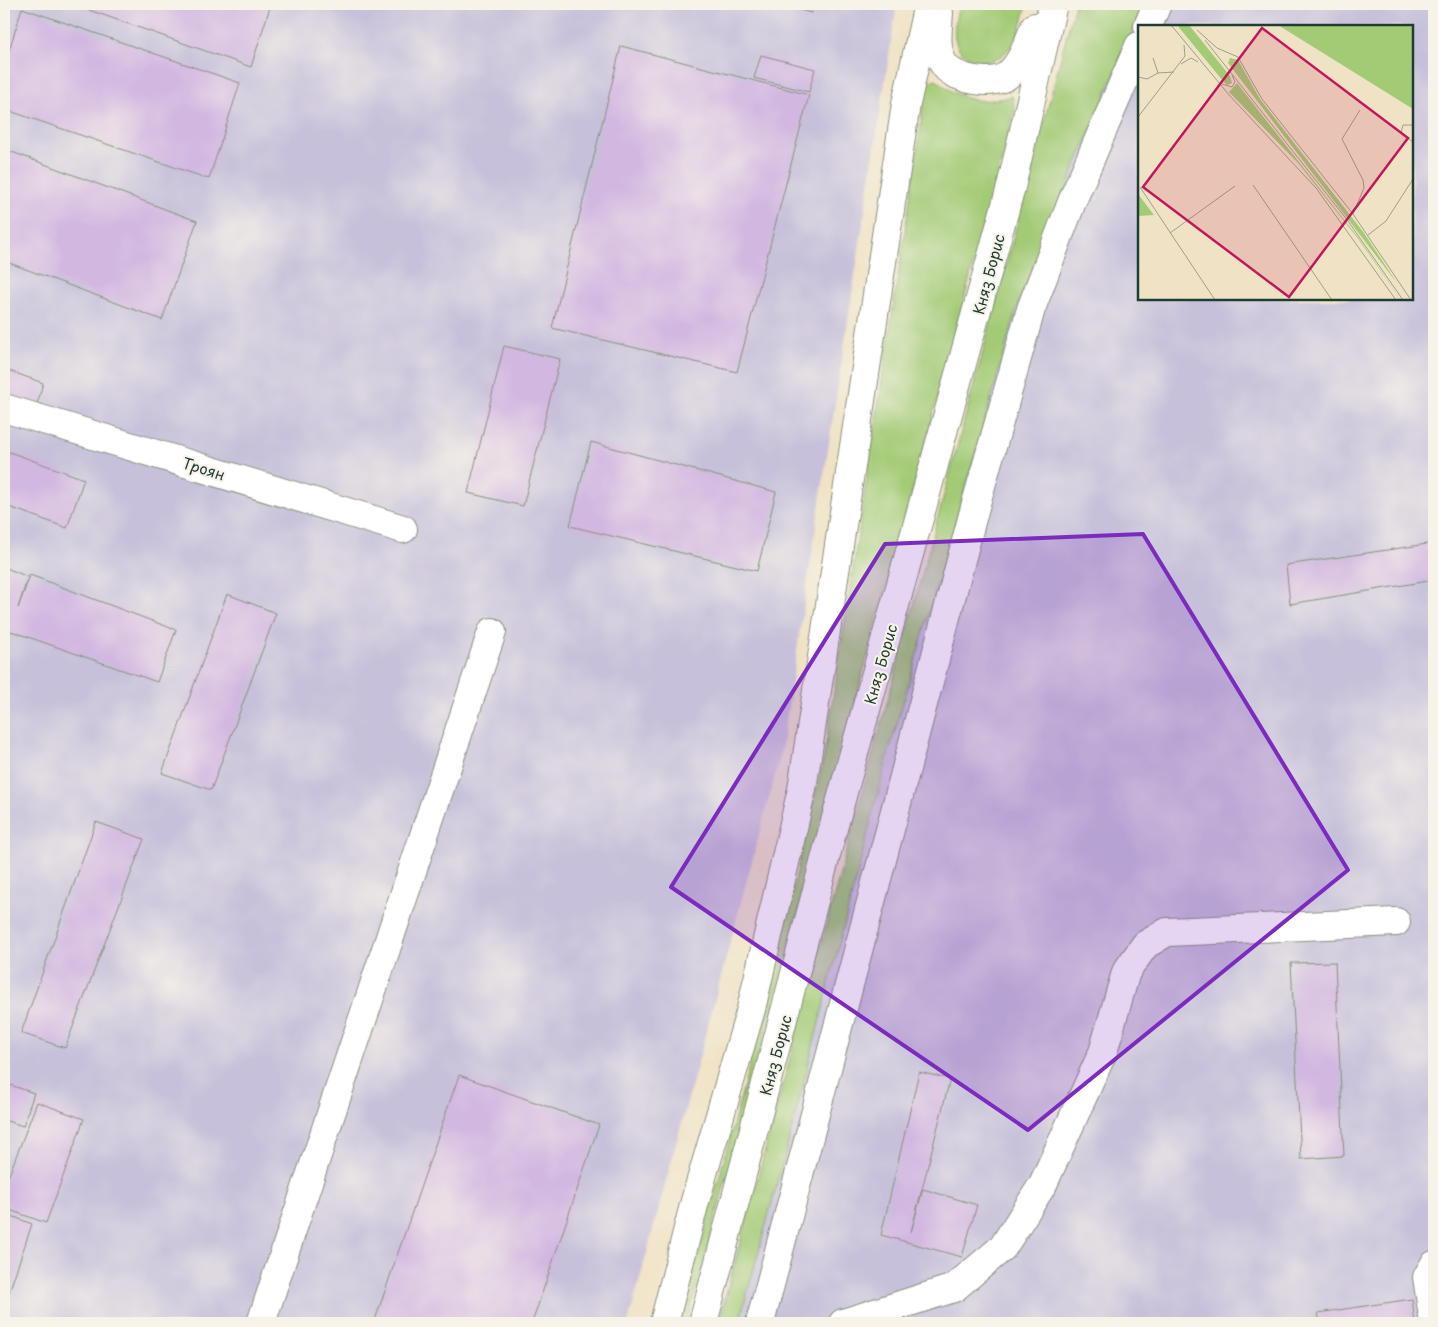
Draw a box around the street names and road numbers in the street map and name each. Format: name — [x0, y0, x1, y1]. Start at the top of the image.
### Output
street label: Княз Борис — [966, 231, 1010, 317]
street label: Троян — [180, 451, 228, 485]
street label: Княз Борис — [858, 621, 902, 707]
street label: Княз Борис — [753, 1012, 797, 1098]

